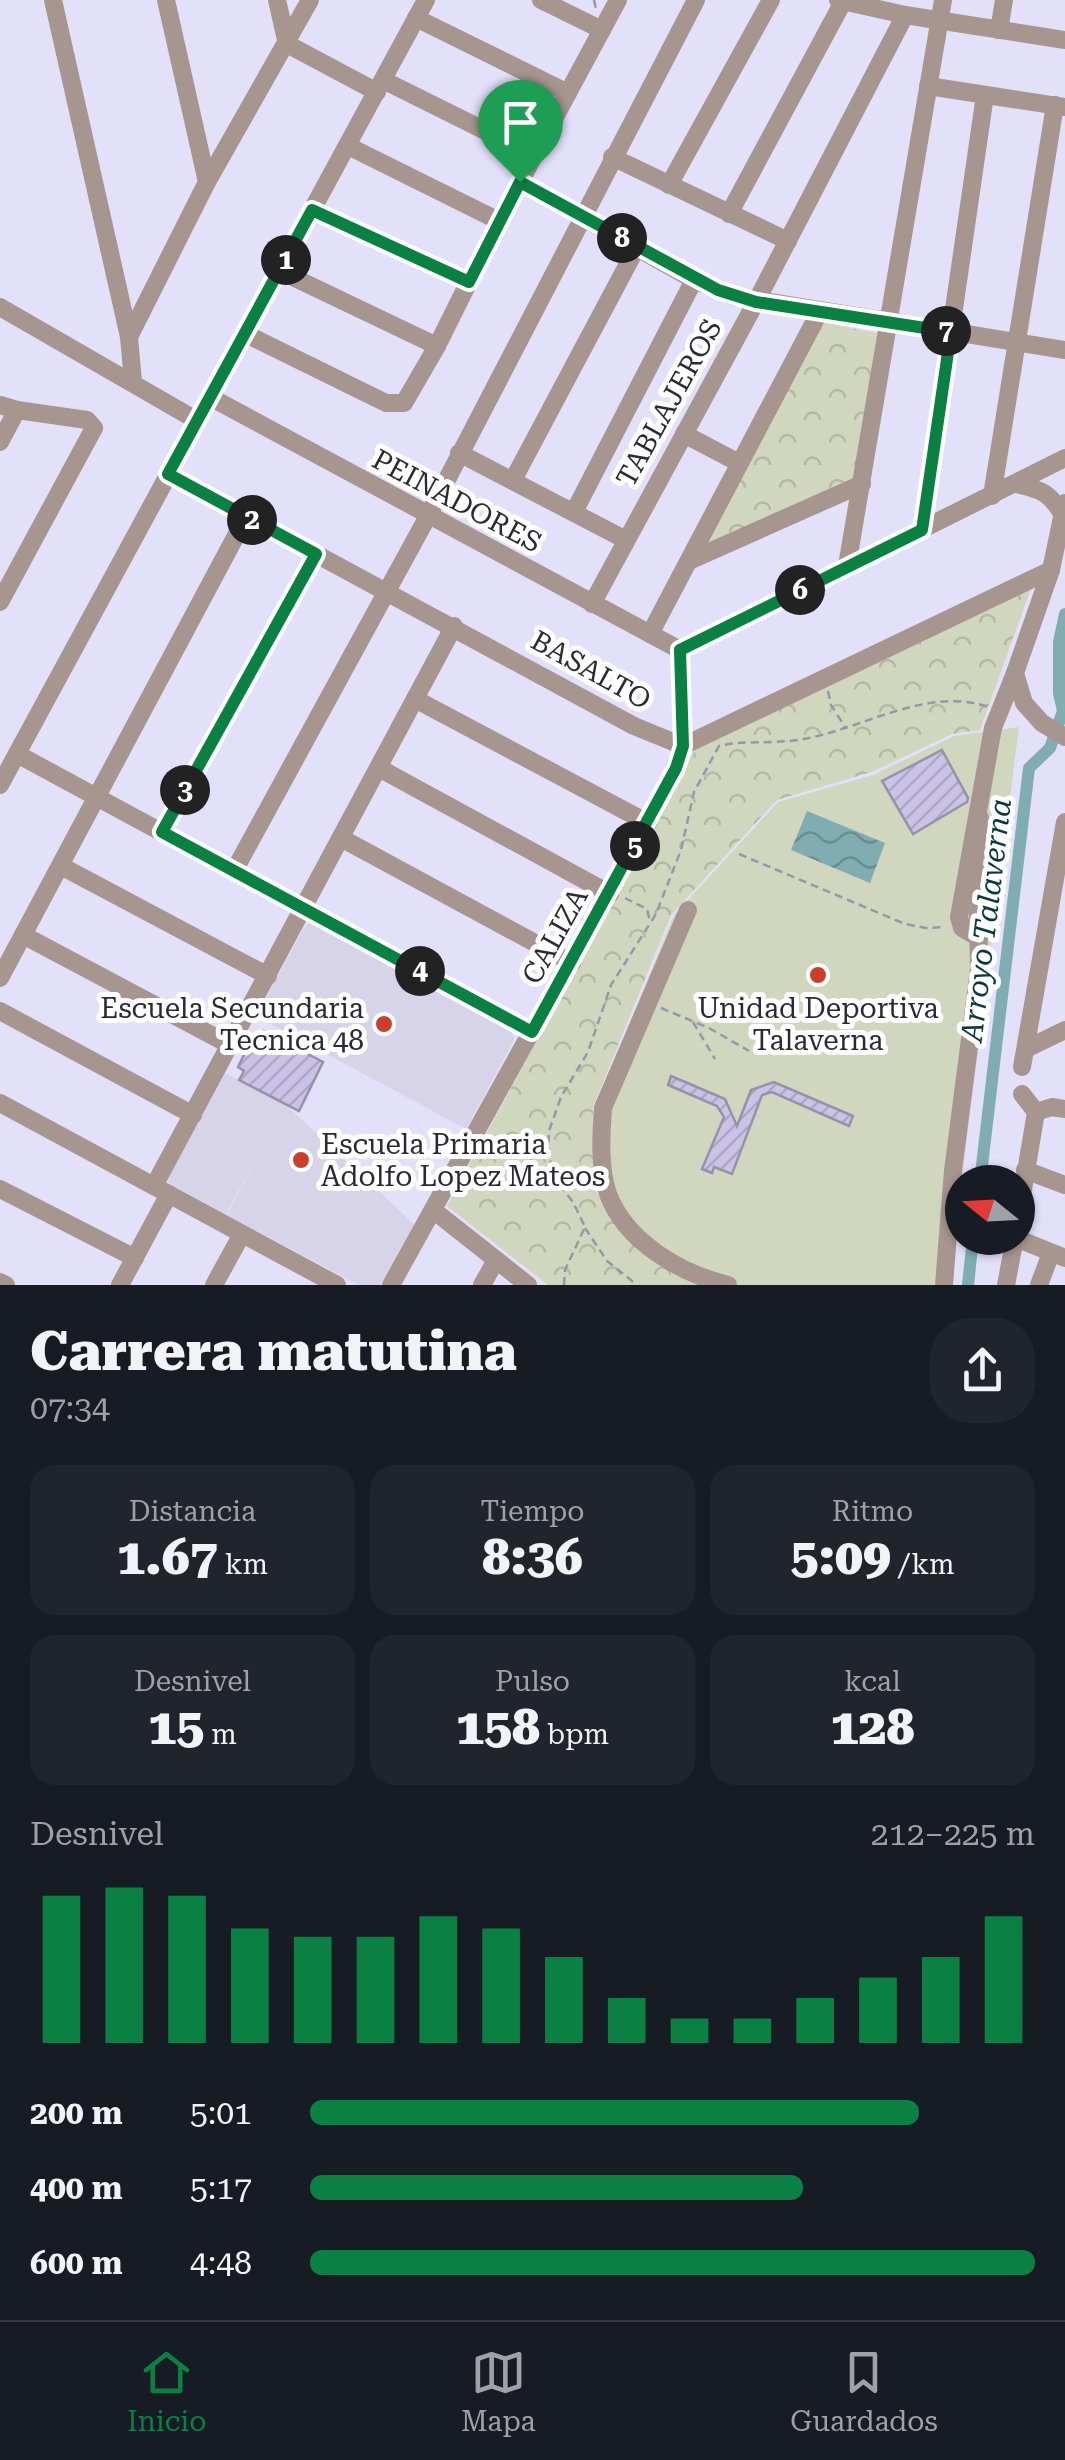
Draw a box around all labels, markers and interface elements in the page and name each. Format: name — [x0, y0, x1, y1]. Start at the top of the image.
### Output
pin — [478, 80, 563, 183]
icon: arrive — [493, 95, 548, 150]
pin: 8 — [597, 213, 647, 263]
text: 8 — [614, 221, 630, 254]
pin: 1 — [261, 235, 311, 285]
text: 1 — [278, 243, 294, 276]
pin: 7 — [921, 306, 971, 356]
street label: TABLAJEROS — [609, 314, 729, 492]
text: 7 — [938, 314, 954, 347]
street label: PEINADORES — [367, 443, 547, 559]
pin: 2 — [227, 495, 277, 545]
text: 2 — [244, 503, 260, 536]
pin: 6 — [775, 565, 825, 615]
text: 6 — [792, 573, 808, 606]
street label: BASALTO — [525, 624, 657, 716]
pin: 3 — [160, 765, 210, 815]
text: 3 — [177, 773, 193, 806]
water label: Arroyo Talaverna — [953, 796, 1018, 1046]
pin: 5 — [610, 821, 660, 871]
text: 5 — [627, 829, 643, 862]
street label: CALIZA — [515, 882, 595, 990]
pin: 4 — [395, 946, 445, 996]
text: 4 — [412, 954, 428, 987]
marker: Unidad Deportiva Talaverna — [807, 964, 829, 986]
place label: Escuela Secundaria Tecnica 48 — [100, 992, 364, 1057]
place label: Unidad Deportiva Talaverna — [697, 992, 939, 1057]
marker: Escuela Secundaria Tecnica 48 — [373, 1013, 395, 1035]
place label: Escuela Primaria Adolfo Lopez Mateos — [321, 1128, 605, 1193]
marker: Escuela Primaria Adolfo Lopez Mateos — [290, 1149, 312, 1171]
north arrow — [945, 1165, 1035, 1255]
map controls — [945, 1165, 1035, 1255]
button: share — [930, 1318, 1035, 1423]
text: Carrera matutina — [30, 1319, 517, 1383]
text: 07:34 — [30, 1389, 110, 1427]
text: Distancia — [129, 1495, 256, 1528]
text: Tiempo — [480, 1495, 585, 1528]
text: Ritmo — [832, 1495, 913, 1528]
text: 1.67 — [117, 1528, 218, 1586]
text: 8:36 — [482, 1528, 583, 1586]
text: 5:09 — [790, 1528, 891, 1586]
text: km — [218, 1548, 268, 1581]
text: /km — [891, 1548, 955, 1581]
text: Desnivel — [134, 1665, 251, 1698]
text: Pulso — [495, 1665, 570, 1698]
text: kcal — [844, 1665, 901, 1698]
text: 15 — [148, 1698, 204, 1756]
text: 158 — [456, 1698, 540, 1756]
text: 128 — [831, 1698, 915, 1756]
text: m — [204, 1718, 237, 1751]
text: bpm — [540, 1718, 609, 1751]
text: Desnivel — [30, 1815, 164, 1853]
text: 212–225 m — [871, 1815, 1035, 1853]
text: 200 m — [30, 2094, 123, 2132]
text: 5:01 — [190, 2094, 252, 2132]
text: 400 m — [30, 2169, 123, 2207]
text: 5:17 — [190, 2169, 252, 2207]
text: 600 m — [30, 2244, 123, 2282]
text: 4:48 — [190, 2244, 252, 2282]
tab: Inicio — [127, 2345, 206, 2438]
tab: Mapa — [461, 2345, 536, 2438]
tab: Guardados — [790, 2345, 938, 2438]

